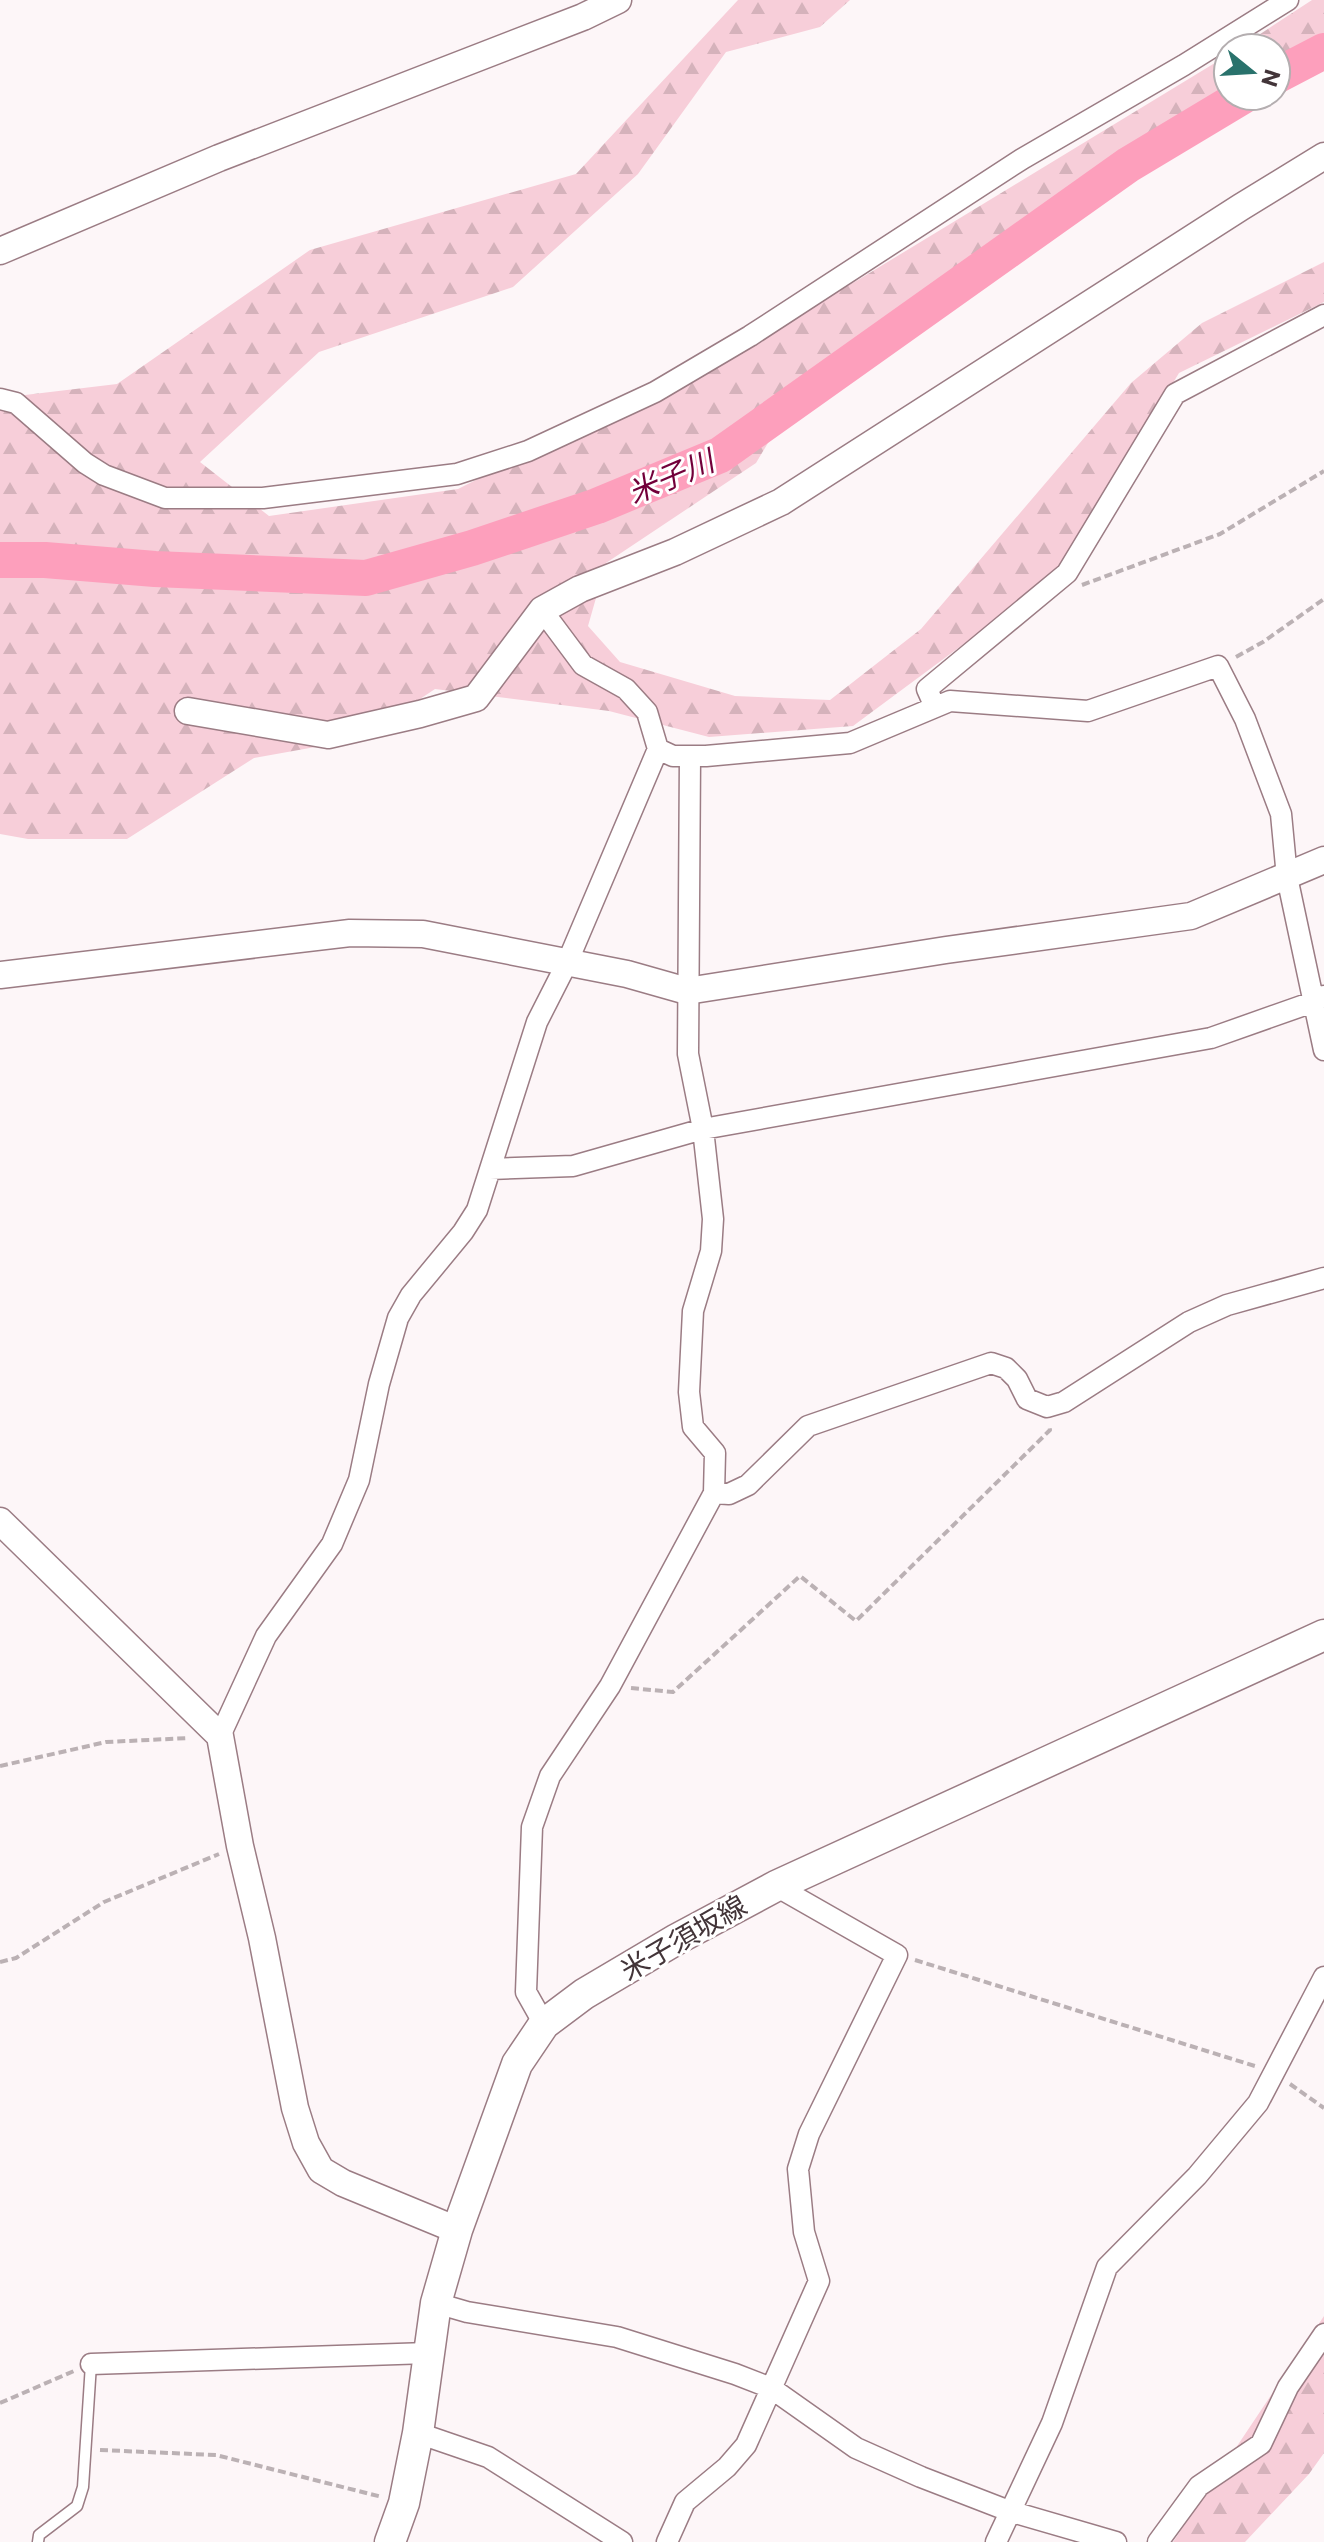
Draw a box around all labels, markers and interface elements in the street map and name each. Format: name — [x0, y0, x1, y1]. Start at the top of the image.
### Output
north arrow — [1212, 32, 1292, 112]
text: N — [1256, 66, 1287, 90]
water label: 米子川 — [621, 439, 721, 510]
street label: 米子須坂線 — [614, 1887, 752, 1987]

